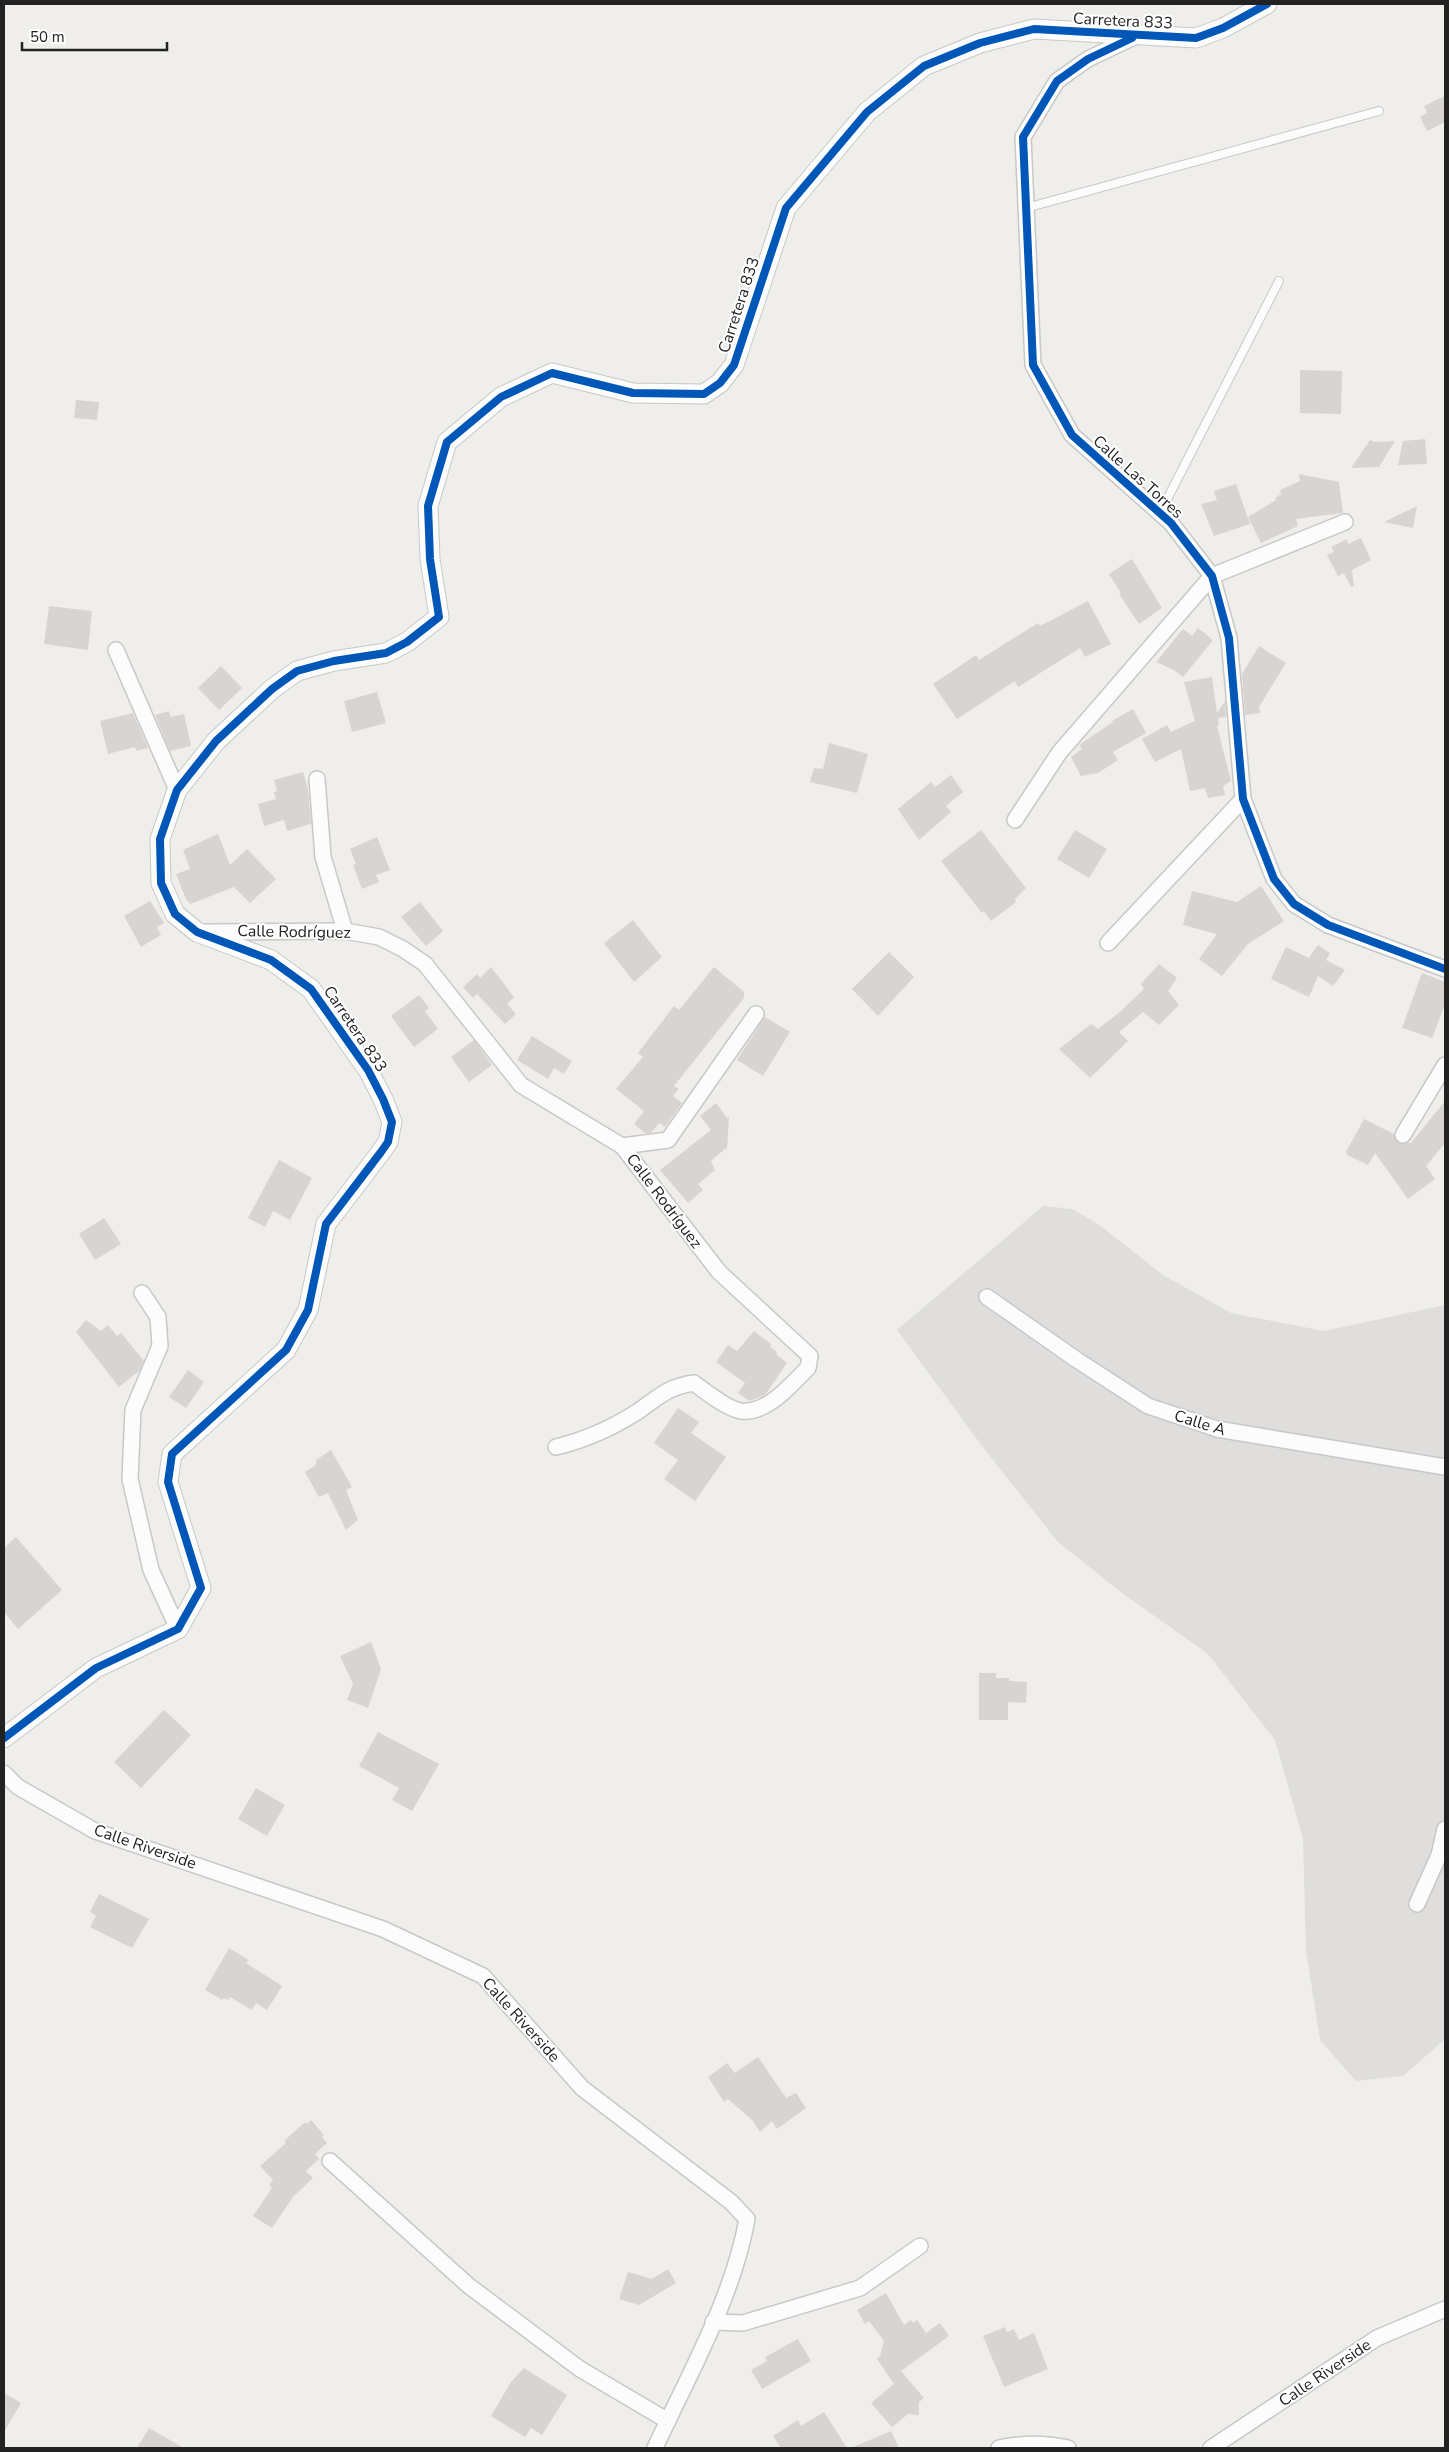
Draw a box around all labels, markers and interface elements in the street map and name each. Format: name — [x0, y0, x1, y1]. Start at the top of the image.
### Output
street label: Carretera 833 — [1073, 7, 1173, 35]
scale bar — [22, 20, 168, 52]
text: 50 m — [30, 27, 65, 47]
street label: Carretera 833 — [713, 254, 765, 356]
street label: Calle Las Torres — [1088, 430, 1188, 524]
street label: Calle Rodríguez — [237, 920, 351, 944]
street label: Carretera 833 — [318, 981, 392, 1077]
street label: Calle Rodríguez — [621, 1149, 707, 1253]
street label: Calle A — [1172, 1405, 1229, 1441]
street label: Calle Riverside — [91, 1819, 199, 1875]
street label: Calle Riverside — [477, 1973, 565, 2067]
street label: Calle Riverside — [1275, 2334, 1375, 2412]

